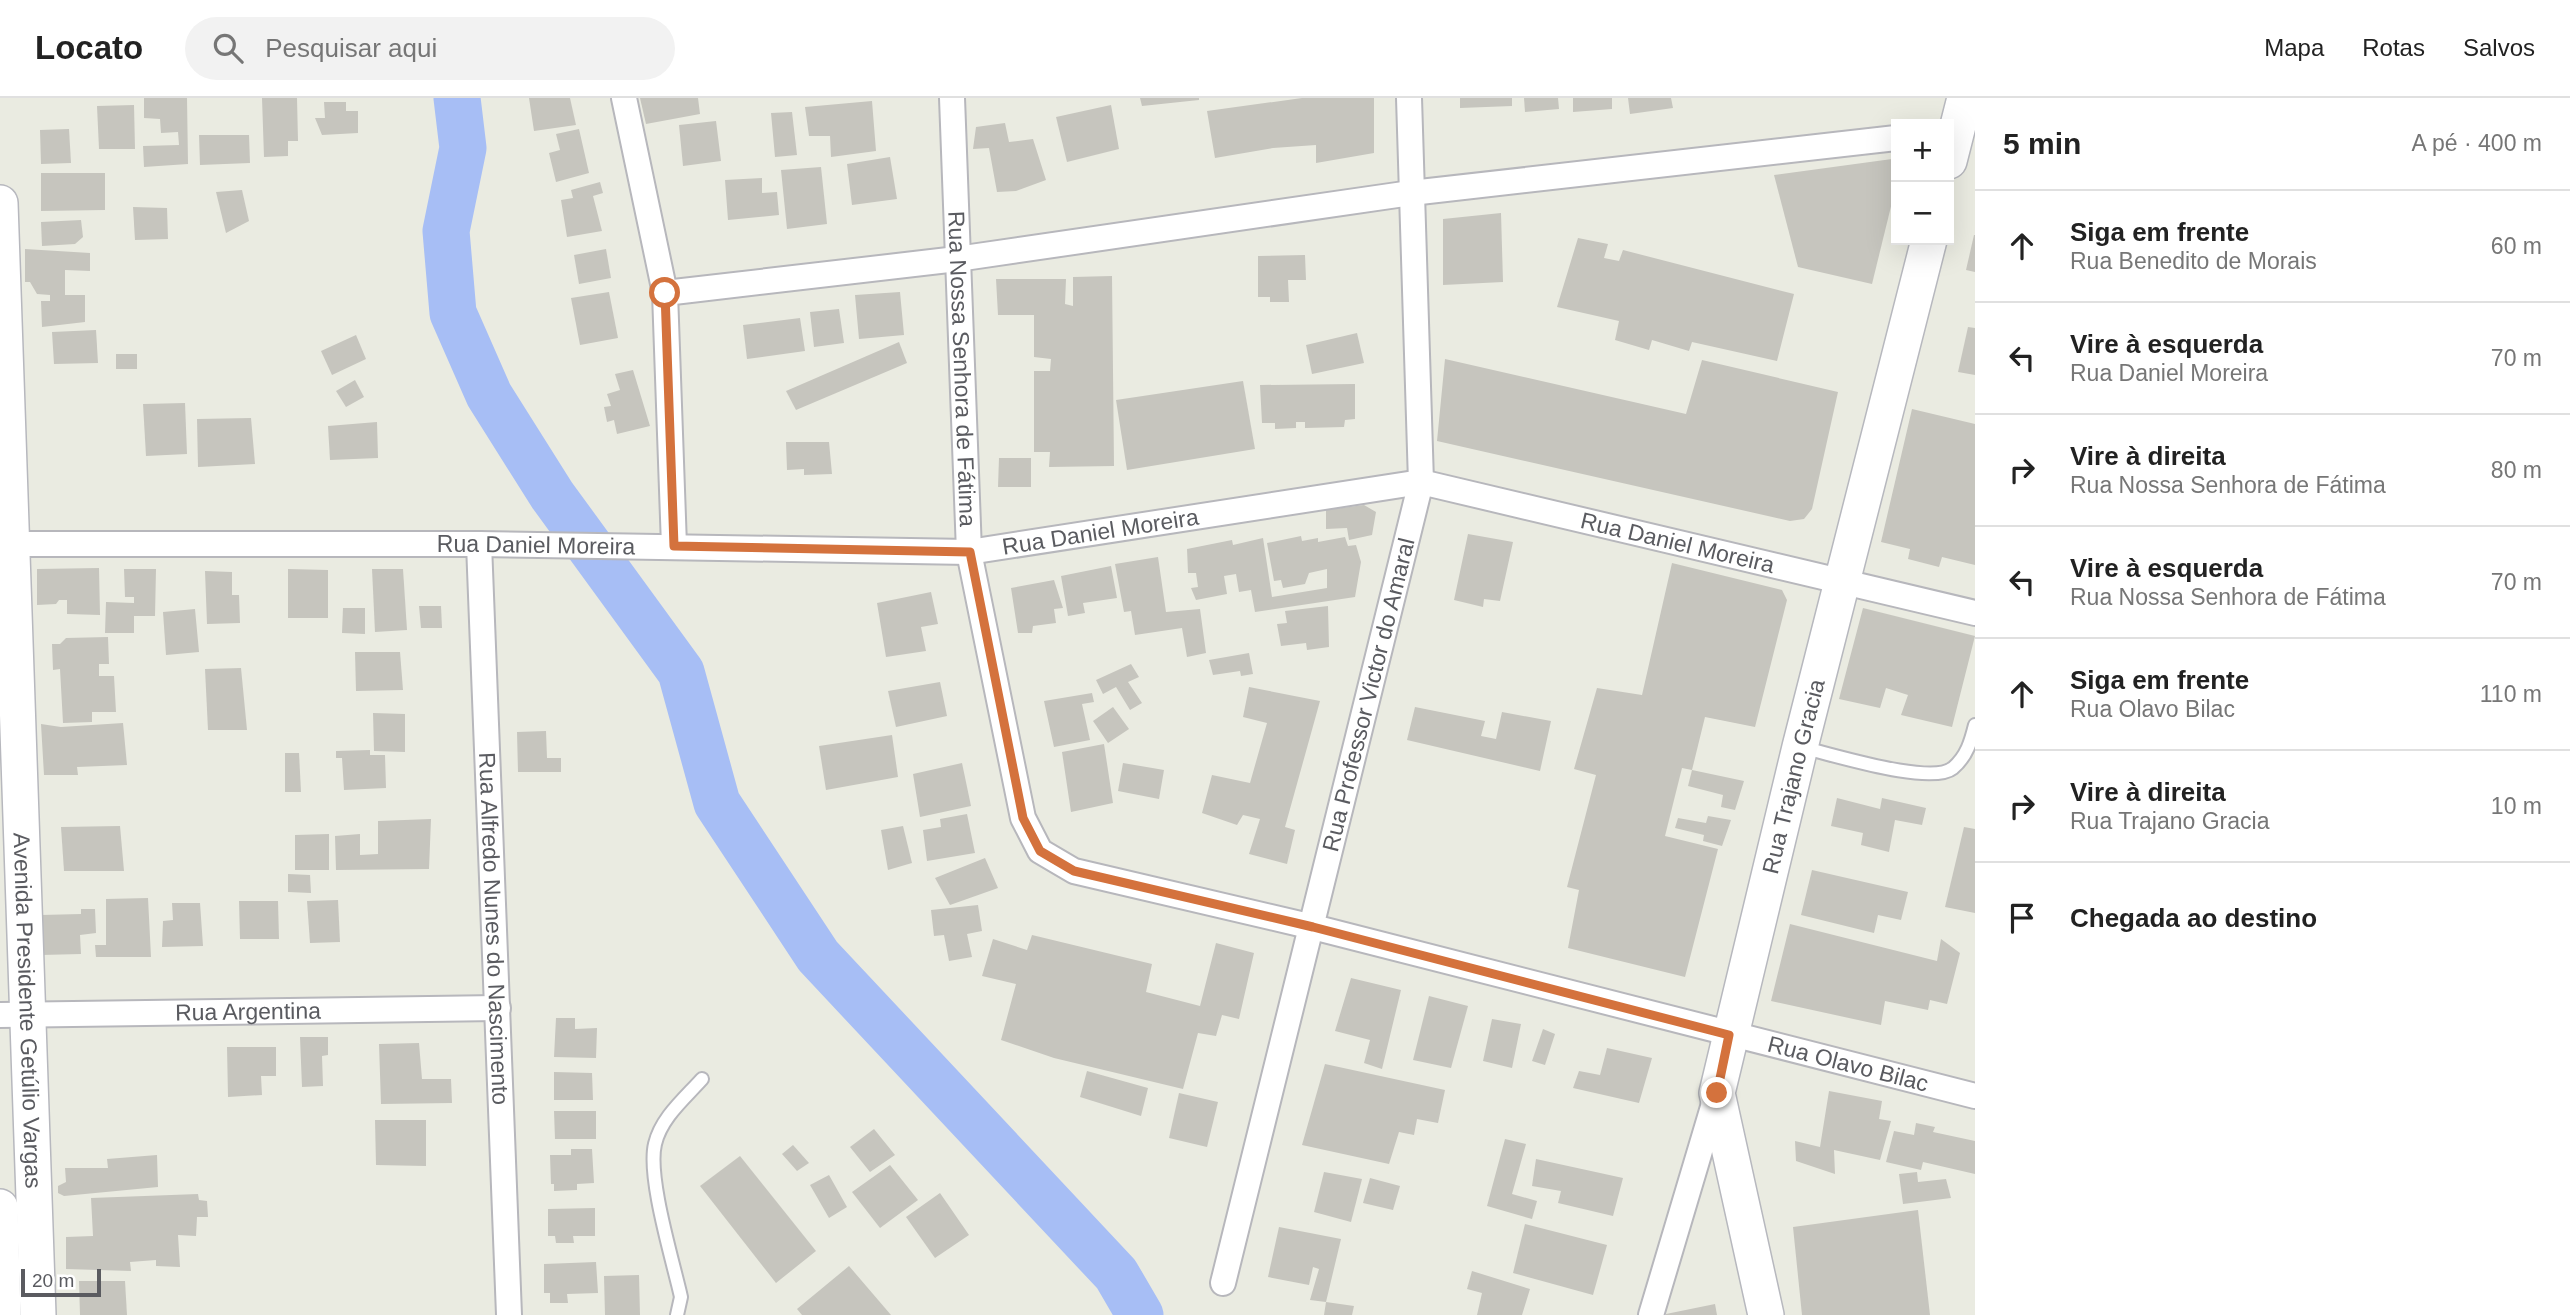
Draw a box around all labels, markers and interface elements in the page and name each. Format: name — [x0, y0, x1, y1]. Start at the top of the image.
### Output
search box — [185, 17, 675, 80]
text: Locato — [35, 29, 143, 66]
icon: search — [209, 29, 247, 67]
text: Pesquisar aqui — [265, 33, 437, 63]
text: Mapa — [2264, 34, 2324, 61]
text: Rotas — [2362, 34, 2425, 61]
text: Salvos — [2463, 34, 2535, 61]
map controls — [1891, 119, 1954, 245]
button: + — [1891, 119, 1954, 182]
text: 5 min — [2003, 127, 2081, 160]
text: A pé · 400 m — [2412, 130, 2542, 156]
button: − — [1891, 182, 1954, 245]
street label: Rua Nossa Senhora de Fátima — [943, 210, 981, 527]
text: Siga em frente — [2070, 217, 2249, 247]
icon: ahead — [2003, 227, 2041, 265]
text: 60 m — [2491, 233, 2542, 259]
text: Rua Benedito de Morais — [2070, 248, 2317, 274]
route start — [649, 277, 680, 308]
text: Vire à esquerda — [2070, 329, 2263, 359]
icon: left — [2003, 339, 2041, 377]
text: 70 m — [2491, 345, 2542, 371]
text: Rua Daniel Moreira — [2070, 360, 2268, 386]
text: Vire à direita — [2070, 441, 2226, 471]
icon: right — [2003, 451, 2041, 489]
text: 80 m — [2491, 457, 2542, 483]
text: Rua Nossa Senhora de Fátima — [2070, 472, 2386, 498]
street label: Rua Daniel Moreira — [1000, 504, 1201, 560]
street label: Rua Daniel Moreira — [1578, 507, 1777, 578]
street label: Rua Daniel Moreira — [437, 531, 636, 560]
street label: Rua Professor Victor do Amaral — [1317, 535, 1420, 854]
text: Vire à esquerda — [2070, 553, 2263, 583]
icon: left — [2003, 563, 2041, 601]
text: 70 m — [2491, 569, 2542, 595]
text: Rua Nossa Senhora de Fátima — [2070, 584, 2386, 610]
text: Siga em frente — [2070, 665, 2249, 695]
icon: ahead — [2003, 675, 2041, 713]
street label: Rua Trajano Gracia — [1757, 676, 1830, 876]
text: 110 m — [2480, 681, 2542, 707]
text: Rua Olavo Bilac — [2070, 696, 2235, 722]
street label: Rua Alfredo Nunes do Nascimento — [474, 752, 514, 1106]
text: Vire à direita — [2070, 777, 2226, 807]
icon: right — [2003, 787, 2041, 825]
text: 10 m — [2491, 793, 2542, 819]
text: Rua Trajano Gracia — [2070, 808, 2269, 834]
street label: Avenida Presidente Getúlio Vargas — [9, 832, 47, 1189]
icon: arrive — [2003, 899, 2041, 937]
text: Chegada ao destino — [2070, 903, 2317, 933]
street label: Rua Argentina — [175, 997, 321, 1026]
street label: Rua Olavo Bilac — [1765, 1031, 1931, 1097]
route end — [1701, 1077, 1732, 1108]
scale bar — [21, 1266, 102, 1298]
text: 20 m — [32, 1270, 74, 1291]

